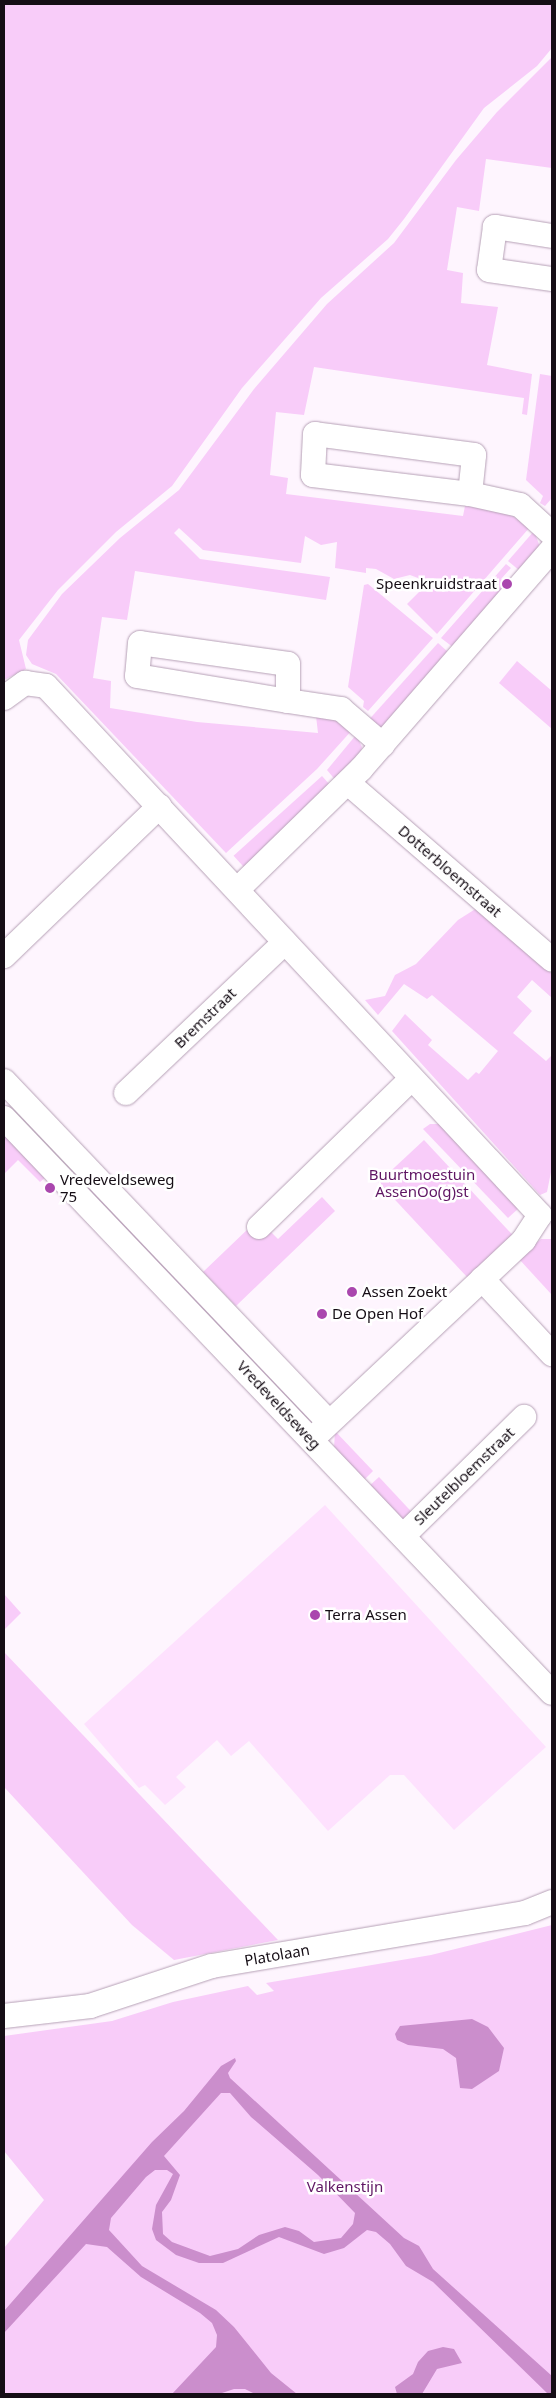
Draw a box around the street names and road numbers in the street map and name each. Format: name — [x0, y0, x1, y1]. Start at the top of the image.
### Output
street label: Dotterbloemstraat — [395, 821, 505, 921]
street label: Bremstraat — [170, 984, 240, 1052]
street label: Vredeveldseweg — [233, 1357, 325, 1453]
street label: Sleutelbloemstraat — [410, 1423, 518, 1529]
street label: Platolaan — [243, 1940, 311, 1970]

